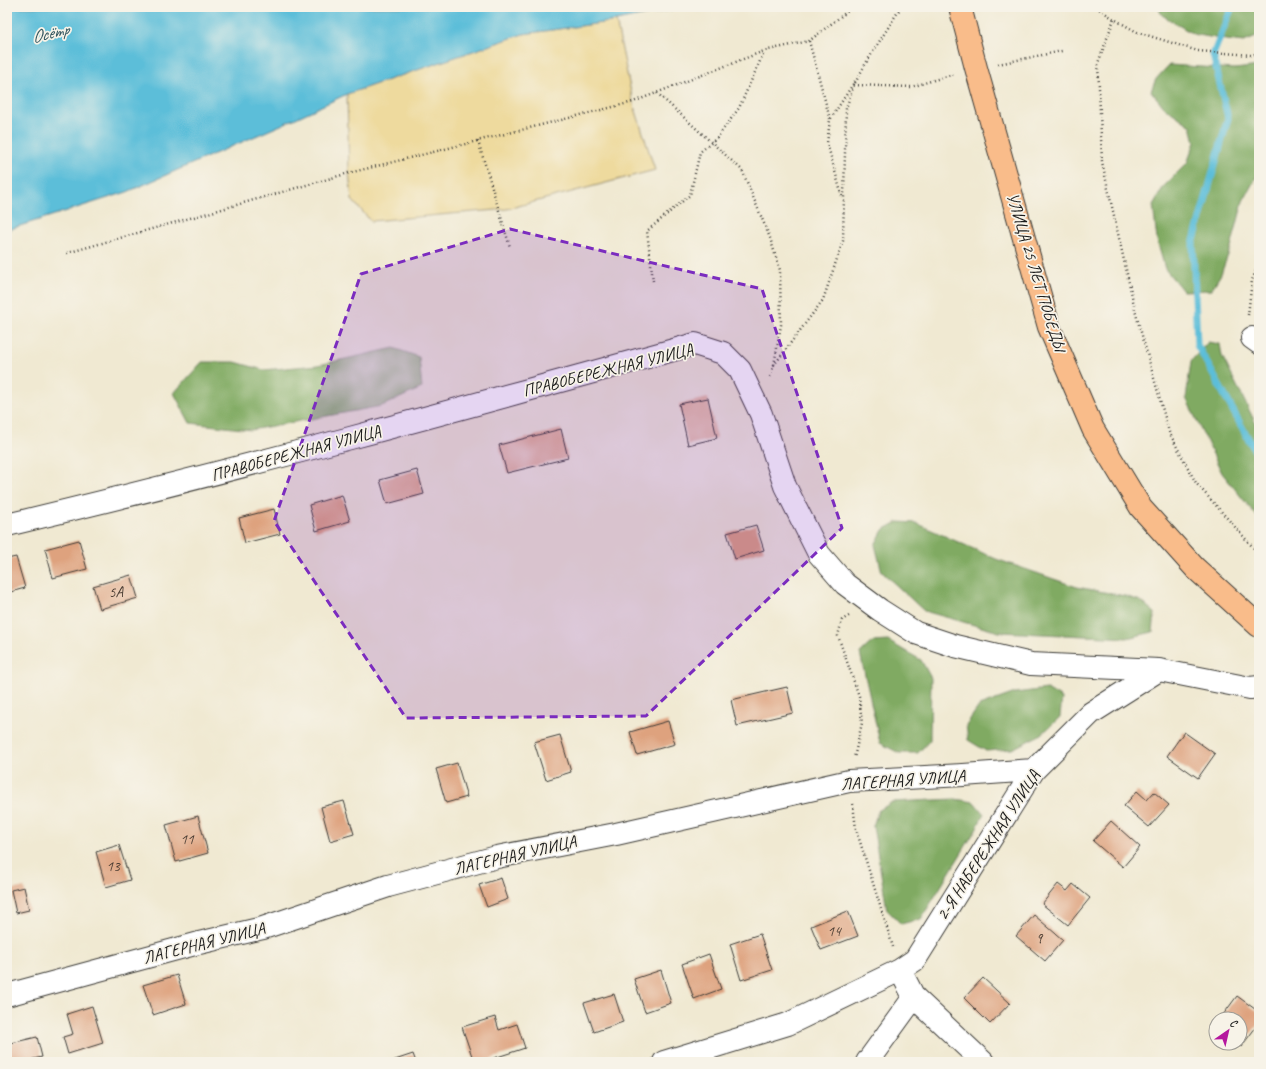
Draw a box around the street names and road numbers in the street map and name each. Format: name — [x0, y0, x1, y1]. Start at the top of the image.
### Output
street label: УЛИЦА 25 ЛЕТ ПОБЕДЫ — [1002, 190, 1071, 356]
street label: ПРАВОБЕРЕЖНАЯ УЛИЦА — [521, 339, 696, 401]
street label: ПРАВОБЕРЕЖНАЯ УЛИЦА — [209, 420, 384, 486]
street label: ЛАГЕРНАЯ УЛИЦА — [840, 765, 967, 795]
street label: 2-Я НАБЕРЕЖНАЯ УЛИЦА — [932, 766, 1045, 924]
street label: ЛАГЕРНАЯ УЛИЦА — [452, 830, 580, 879]
street label: ЛАГЕРНАЯ УЛИЦА — [141, 917, 269, 968]

